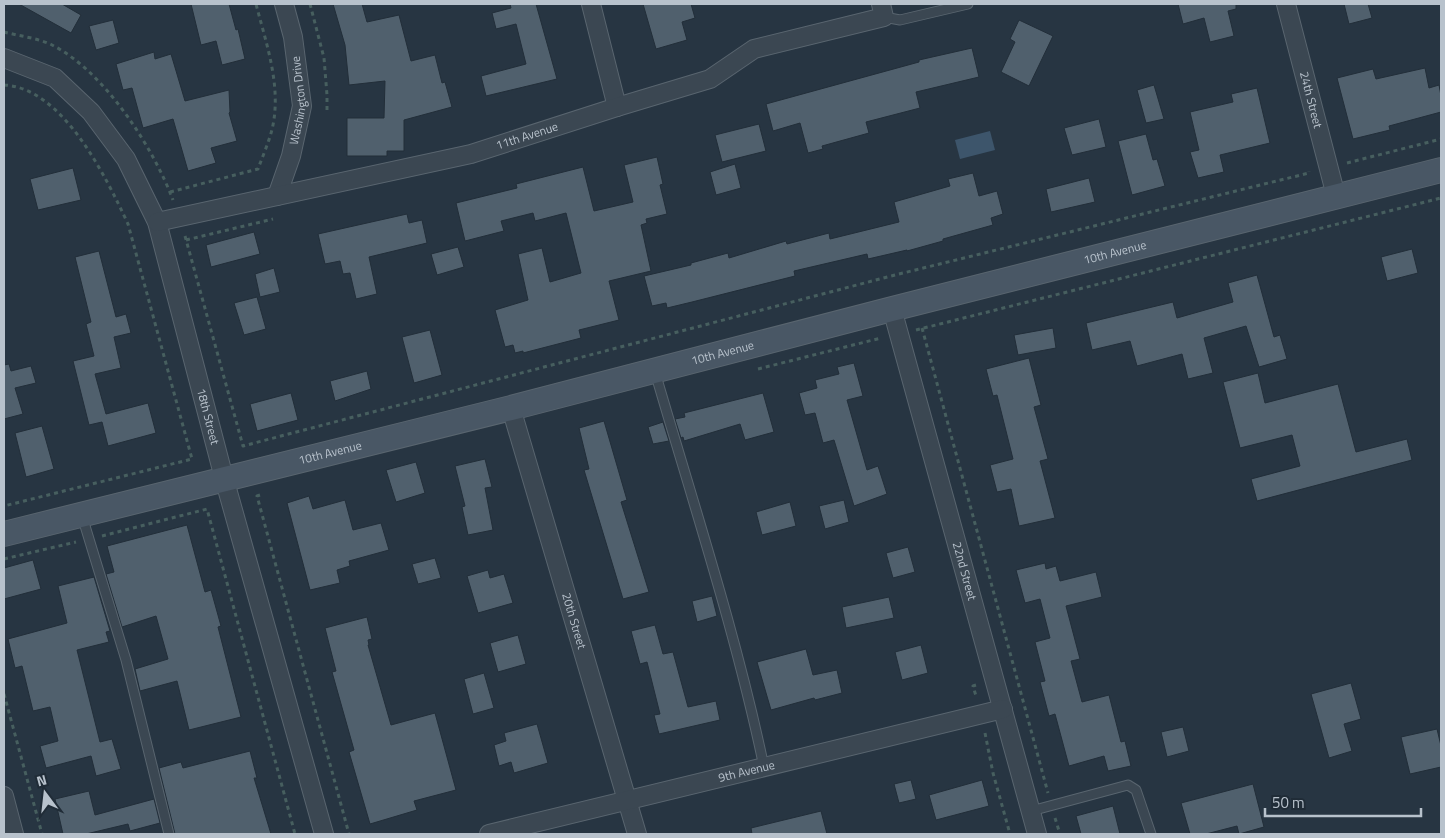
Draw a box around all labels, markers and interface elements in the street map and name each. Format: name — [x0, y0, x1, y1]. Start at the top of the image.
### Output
street label: Washington Drive — [284, 55, 311, 146]
street label: 24th Street — [1295, 69, 1328, 131]
street label: 11th Avenue — [493, 117, 560, 154]
street label: 10th Avenue — [1081, 235, 1148, 269]
street label: 10th Avenue — [689, 335, 756, 370]
street label: 18th Street — [192, 386, 225, 447]
street label: 10th Avenue — [296, 435, 363, 469]
street label: 22nd Street — [948, 540, 982, 603]
street label: 20th Street — [557, 590, 592, 652]
street label: 9th Avenue — [716, 755, 777, 787]
north arrow — [20, 768, 70, 818]
text: N — [34, 769, 49, 791]
scale bar — [1265, 786, 1421, 818]
text: 50 m — [1272, 791, 1305, 814]

